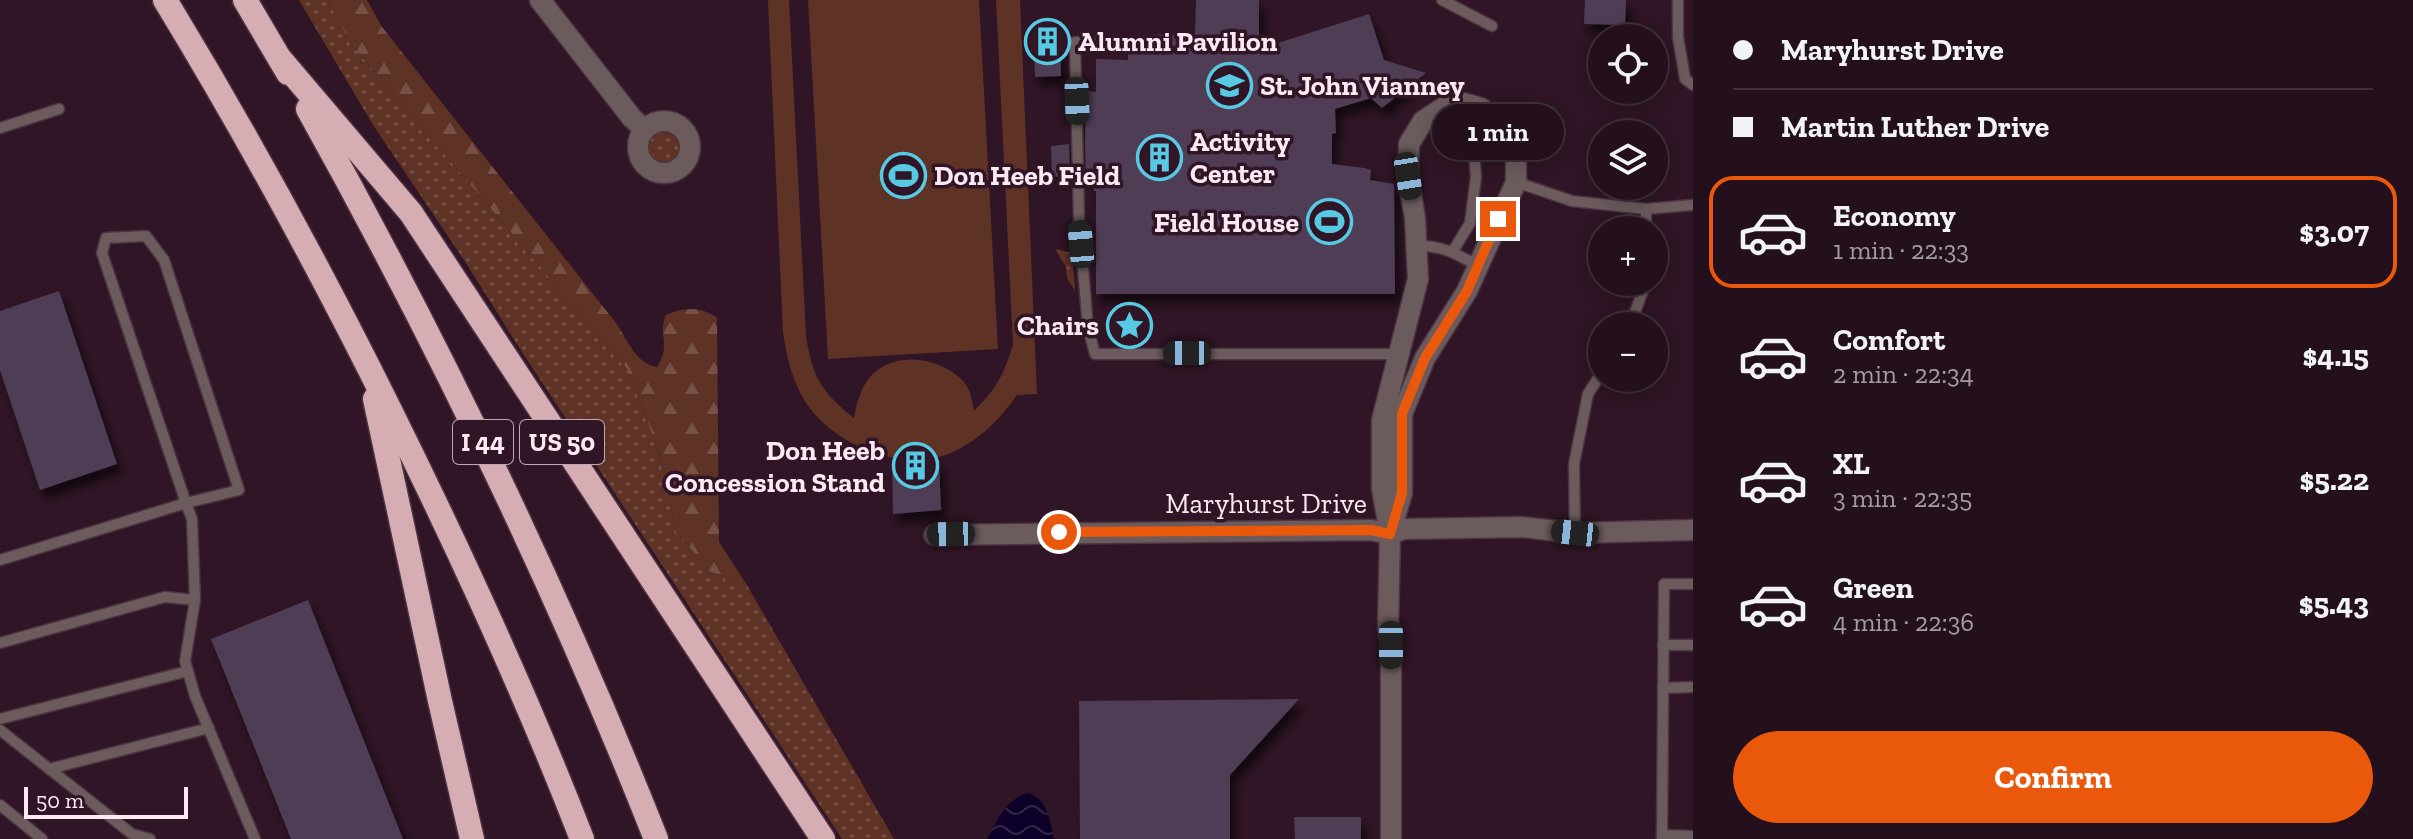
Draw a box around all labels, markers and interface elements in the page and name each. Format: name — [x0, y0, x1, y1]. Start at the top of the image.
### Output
building icon: Alumni Pavilion — [1023, 17, 1071, 65]
map controls — [1588, 24, 1668, 392]
button: locate — [1588, 24, 1668, 104]
place label: Alumni Pavilion — [1078, 25, 1278, 58]
text: Maryhurst Drive — [1781, 32, 2004, 68]
school or university icon: St. John Vianney — [1205, 61, 1253, 109]
place label: St. John Vianney — [1260, 69, 1465, 102]
car — [1064, 77, 1090, 125]
callout: 1 min — [1432, 103, 1564, 159]
text: Martin Luther Drive — [1781, 109, 2049, 145]
text: 1 min — [1467, 116, 1529, 148]
button: layers — [1588, 120, 1668, 200]
place label: Activity Center — [1190, 125, 1290, 190]
building icon: Activity Center — [1135, 133, 1183, 181]
car — [1392, 150, 1424, 202]
sports icon: Don Heeb Field — [879, 151, 927, 199]
place label: Don Heeb Field — [934, 159, 1120, 192]
icon: car — [1737, 196, 1809, 268]
sports icon: Field House — [1306, 198, 1354, 246]
text: Economy — [1833, 198, 1956, 234]
route end — [1480, 201, 1516, 237]
place label: Field House — [1154, 206, 1299, 239]
text: $3.07 — [2299, 214, 2369, 250]
button: + — [1588, 216, 1668, 296]
car — [1067, 219, 1095, 269]
text: 1 min · 22:33 — [1833, 234, 1969, 266]
place icon: Chairs — [1106, 301, 1154, 349]
place label: Chairs — [1017, 309, 1099, 342]
button: − — [1588, 312, 1668, 392]
icon: car — [1737, 320, 1809, 392]
text: Comfort — [1833, 322, 1945, 358]
text: $4.15 — [2303, 338, 2369, 374]
car — [1163, 341, 1211, 365]
text: 2 min · 22:34 — [1833, 358, 1974, 390]
road number: I 44 — [453, 420, 513, 464]
road number: US 50 — [520, 420, 604, 464]
place label: Don Heeb Concession Stand — [665, 434, 885, 499]
building icon: Don Heeb Concession Stand — [892, 442, 940, 490]
icon: car — [1737, 444, 1809, 516]
text: XL — [1833, 446, 1870, 482]
text: $5.22 — [2300, 462, 2369, 498]
text: 3 min · 22:35 — [1833, 482, 1972, 514]
street label: Maryhurst Drive — [1165, 487, 1367, 520]
route start — [1041, 514, 1077, 550]
car — [1550, 519, 1600, 547]
car — [927, 522, 975, 546]
icon: car — [1737, 568, 1809, 640]
text: Green — [1833, 570, 1913, 606]
text: $5.43 — [2299, 586, 2369, 622]
text: 4 min · 22:36 — [1833, 606, 1974, 638]
car — [1379, 621, 1403, 669]
button: Confirm — [1733, 731, 2373, 823]
scale bar — [24, 783, 188, 819]
text: 50 m — [36, 787, 84, 814]

